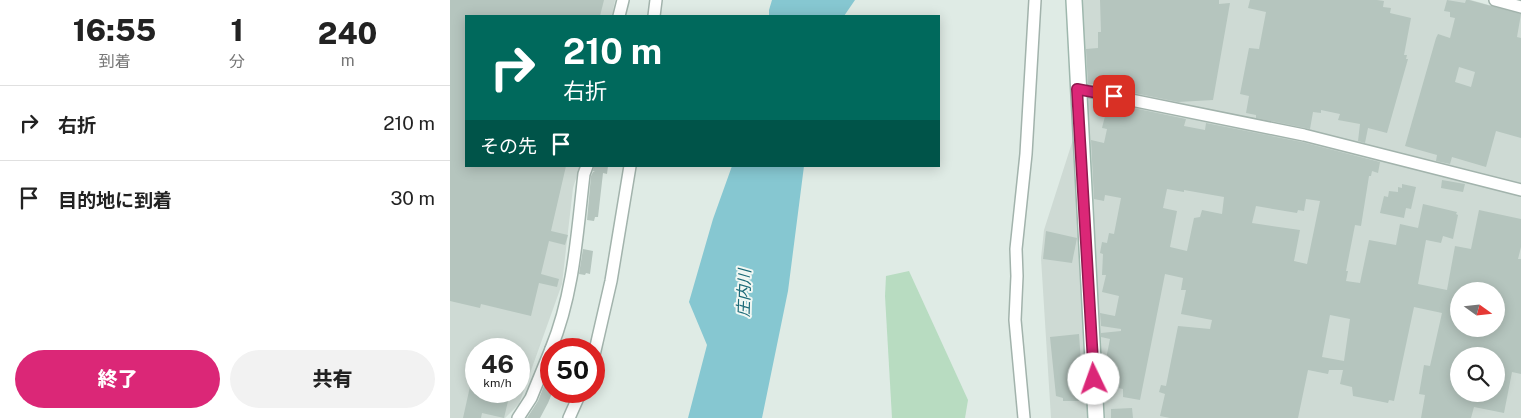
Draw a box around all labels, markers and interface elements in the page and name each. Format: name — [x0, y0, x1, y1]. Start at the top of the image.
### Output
text: 16:55 — [73, 12, 156, 48]
text: 1 — [231, 12, 244, 48]
text: 240 — [318, 15, 377, 51]
text: 210 m — [563, 31, 662, 72]
icon: right — [480, 35, 545, 100]
text: m — [341, 51, 354, 70]
text: 到着 — [99, 52, 131, 71]
text: 分 — [229, 52, 245, 71]
pin — [1093, 75, 1135, 117]
text: 右折 — [563, 78, 607, 104]
icon: arrive — [1100, 82, 1128, 110]
icon: right — [15, 109, 43, 137]
text: 210 m — [383, 112, 435, 134]
text: 右折 — [58, 114, 96, 136]
icon: arrive — [547, 130, 575, 158]
text: その先 — [480, 135, 537, 157]
icon: arrive — [15, 184, 43, 212]
text: 30 m — [390, 187, 435, 209]
text: 目的地に到着 — [58, 189, 172, 211]
water label: 庄内川 — [734, 267, 754, 317]
north arrow — [1450, 282, 1505, 338]
map controls — [1450, 282, 1505, 402]
speed limit sign: 50 — [540, 338, 605, 403]
button: search — [1450, 347, 1505, 402]
text: 46 — [481, 349, 514, 379]
button: 終了 — [15, 350, 220, 408]
button: 共有 — [230, 350, 435, 408]
position arrow — [1067, 352, 1119, 404]
text: km/h — [483, 376, 512, 390]

